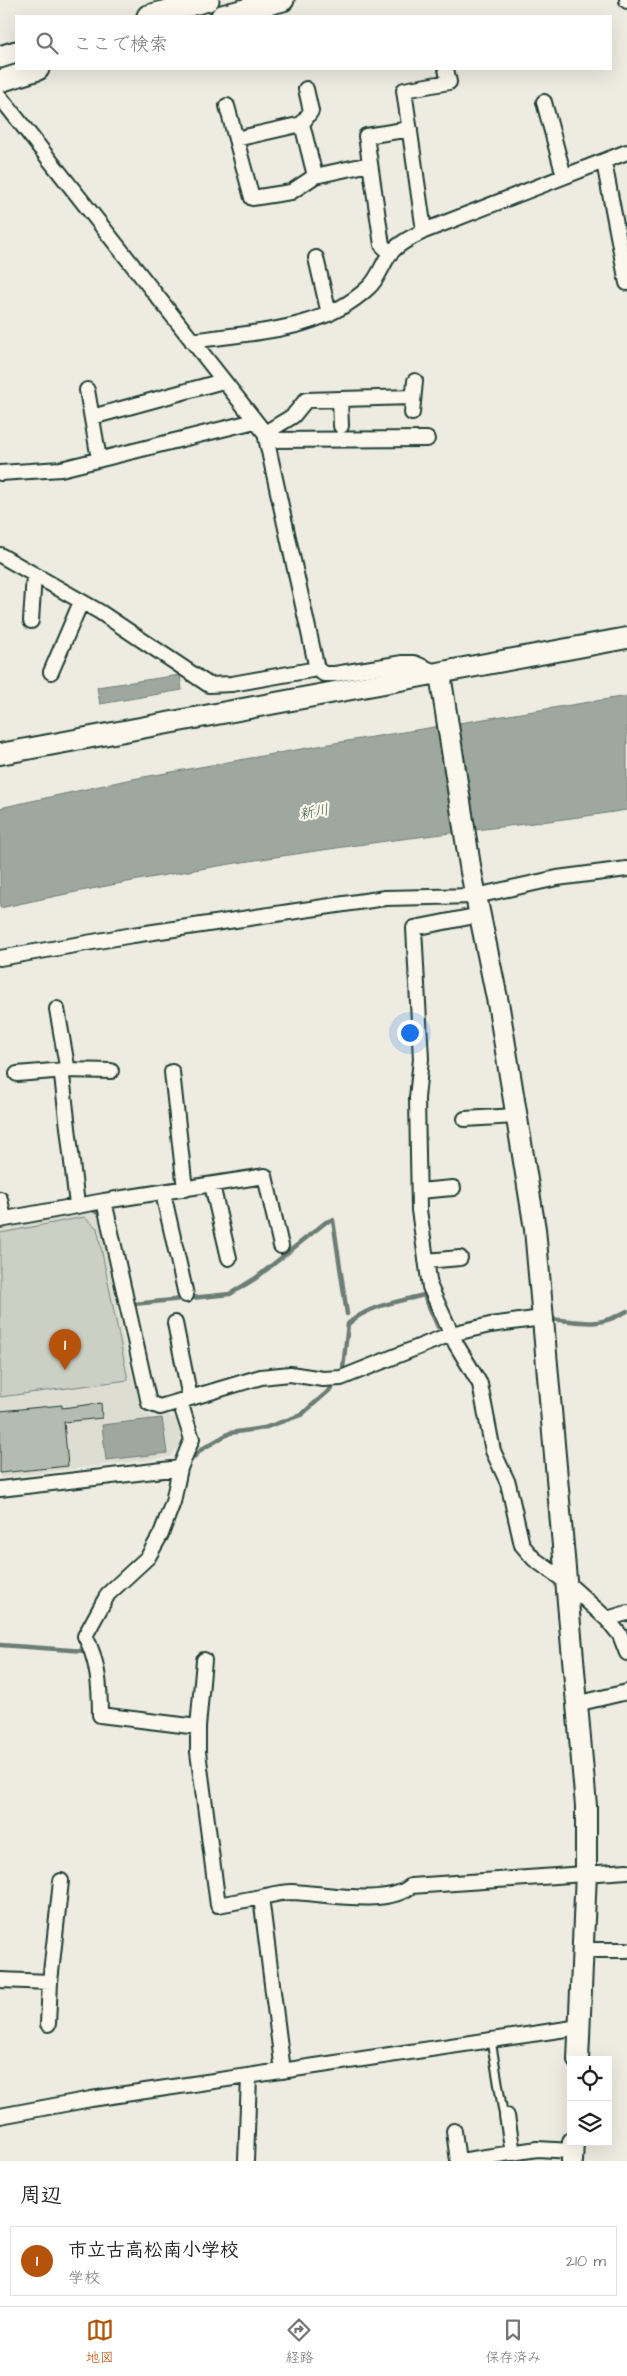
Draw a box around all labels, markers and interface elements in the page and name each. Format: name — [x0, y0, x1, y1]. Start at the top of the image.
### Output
search box — [15, 15, 612, 70]
icon: search — [33, 29, 61, 57]
text: ここで検索 — [73, 31, 168, 58]
water label: 新川 — [297, 799, 331, 825]
your location — [397, 1020, 423, 1046]
pin: 1 — [49, 1329, 81, 1370]
map controls — [567, 2056, 612, 2146]
button: locate — [567, 2056, 612, 2101]
button: layers — [567, 2101, 612, 2146]
text: 周辺 — [20, 2181, 62, 2210]
text: 市立古高松南小学校 — [68, 2237, 239, 2264]
text: 1 — [36, 2250, 38, 2272]
text: 210 m — [566, 2250, 606, 2272]
text: 学校 — [68, 2267, 100, 2289]
tab: 地図 — [86, 2316, 114, 2368]
tab: 経路 — [285, 2316, 313, 2368]
tab: 保存済み — [485, 2316, 541, 2368]

